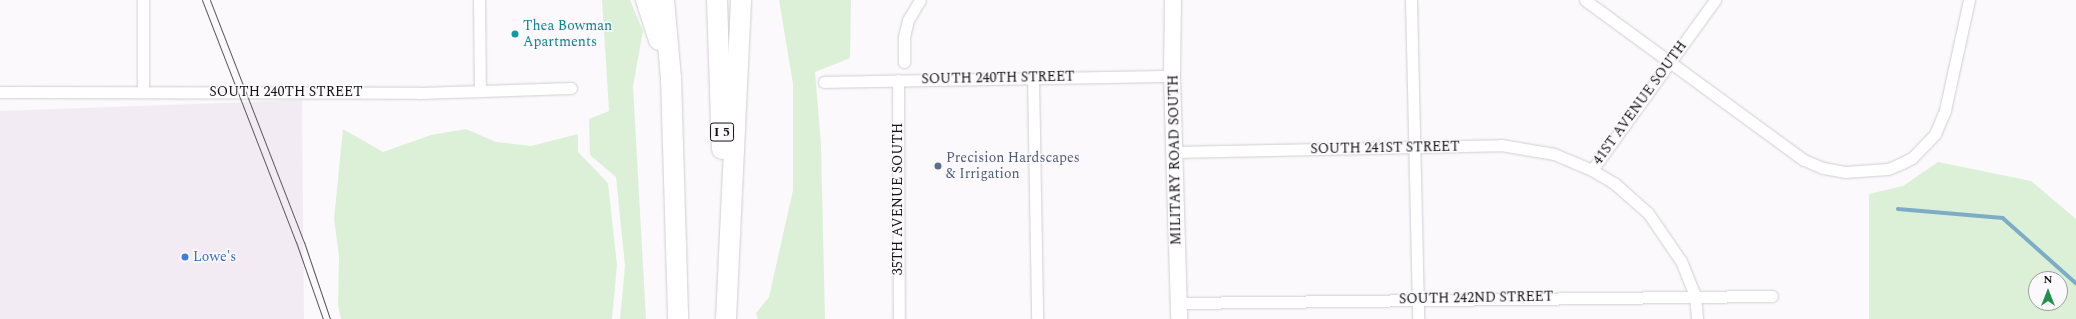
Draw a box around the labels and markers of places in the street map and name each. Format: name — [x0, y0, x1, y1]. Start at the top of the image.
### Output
place label: Thea Bowman Apartments — [523, 18, 612, 50]
marker: Thea Bowman Apartments — [510, 29, 520, 39]
place label: Precision Hardscapes & Irrigation — [946, 150, 1080, 182]
marker: Precision Hardscapes & Irrigation — [933, 161, 943, 171]
place label: Lowe's — [193, 249, 236, 265]
marker: Lowe's — [180, 252, 190, 262]

